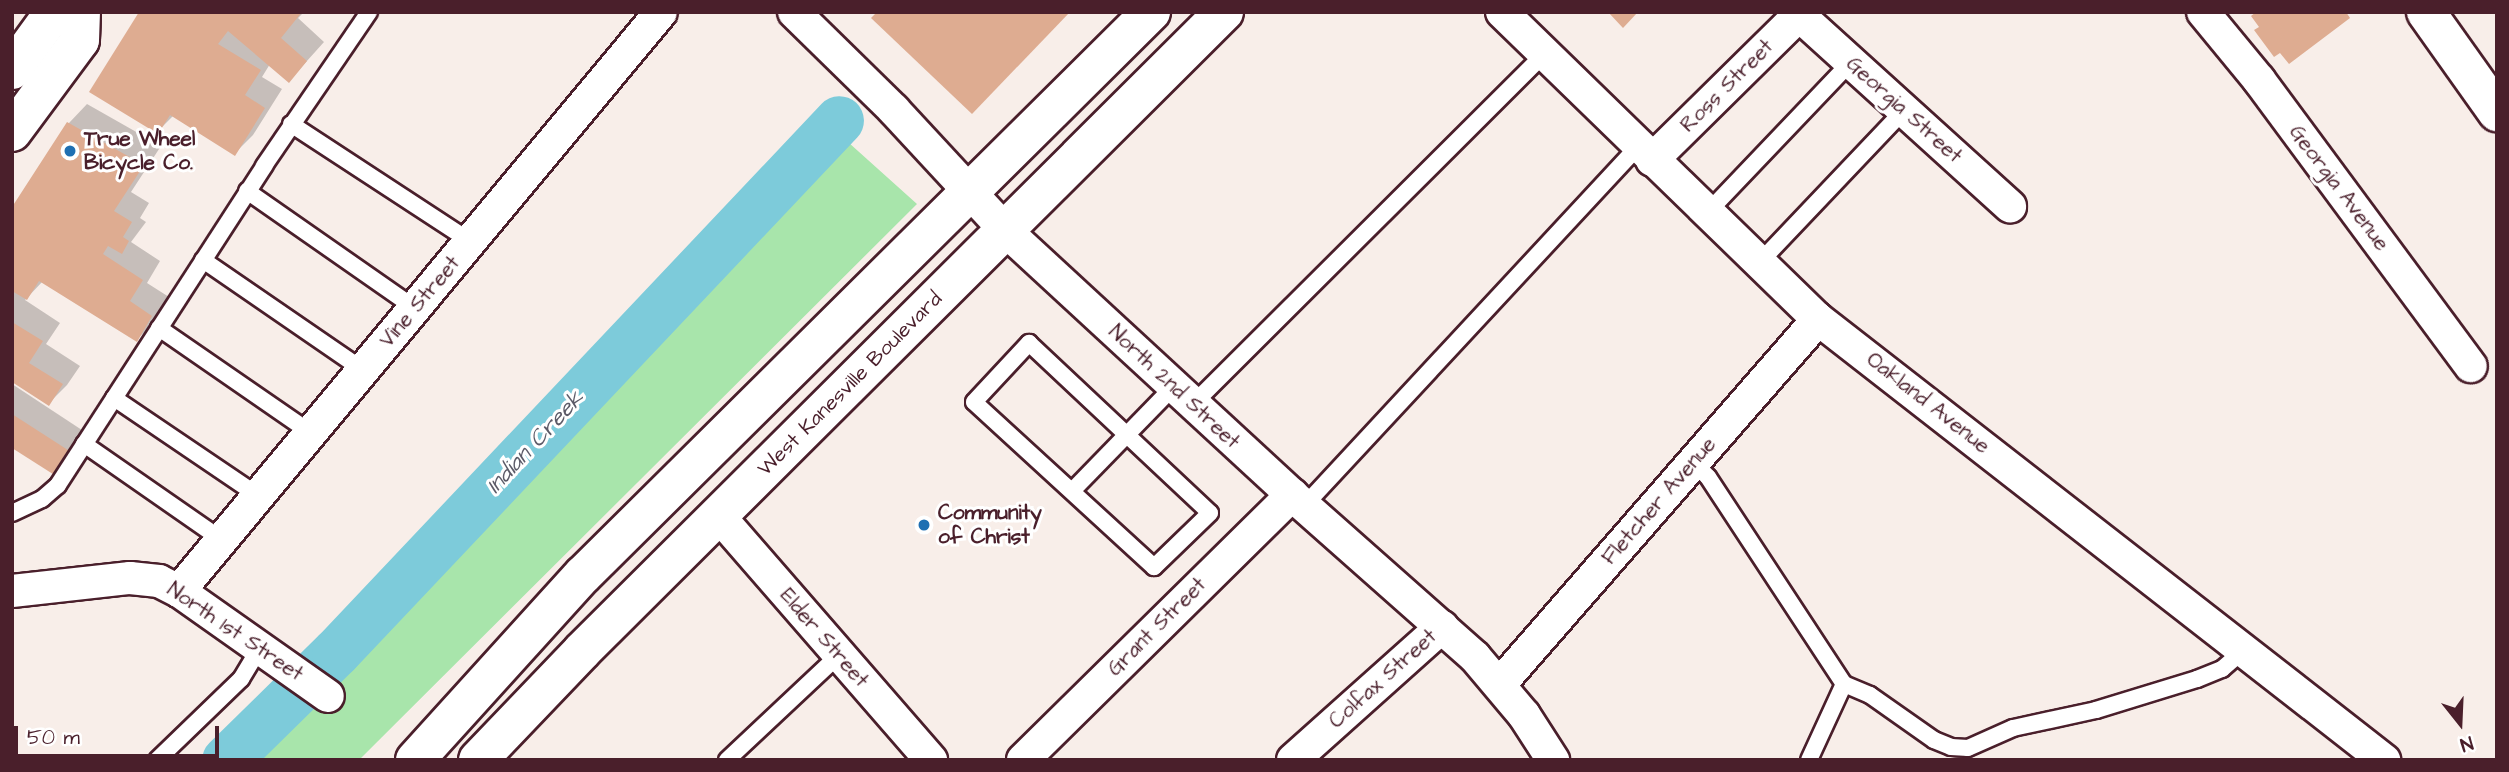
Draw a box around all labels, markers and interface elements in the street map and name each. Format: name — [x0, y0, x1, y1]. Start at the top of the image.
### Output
street label: Ross Street — [1675, 34, 1779, 138]
street label: Georgia Street — [1841, 51, 1967, 169]
street label: Georgia Avenue — [2284, 120, 2394, 256]
place label: True Wheel Bicycle Co. — [84, 126, 195, 176]
marker: True Wheel Bicycle Co. — [62, 143, 78, 159]
street label: Vine Street — [375, 251, 465, 353]
street label: West Kanesville Boulevard — [752, 286, 948, 482]
street label: North 2nd Street — [1103, 320, 1245, 454]
street label: Oakland Avenue — [1861, 347, 1995, 459]
water label: Indian Creek — [480, 385, 590, 499]
street label: Fletcher Avenue — [1597, 432, 1721, 570]
place label: Community of Christ — [938, 500, 1042, 550]
marker: Community of Christ — [916, 517, 932, 533]
street label: Grant Street — [1102, 572, 1212, 682]
street label: North 1st Street — [162, 577, 308, 687]
street label: Elder Street — [774, 583, 874, 693]
street label: Colfax Street — [1324, 624, 1442, 734]
north arrow — [2425, 688, 2495, 758]
scale bar — [18, 712, 222, 756]
text: 50 m — [27, 723, 80, 752]
text: N — [2457, 729, 2476, 758]

